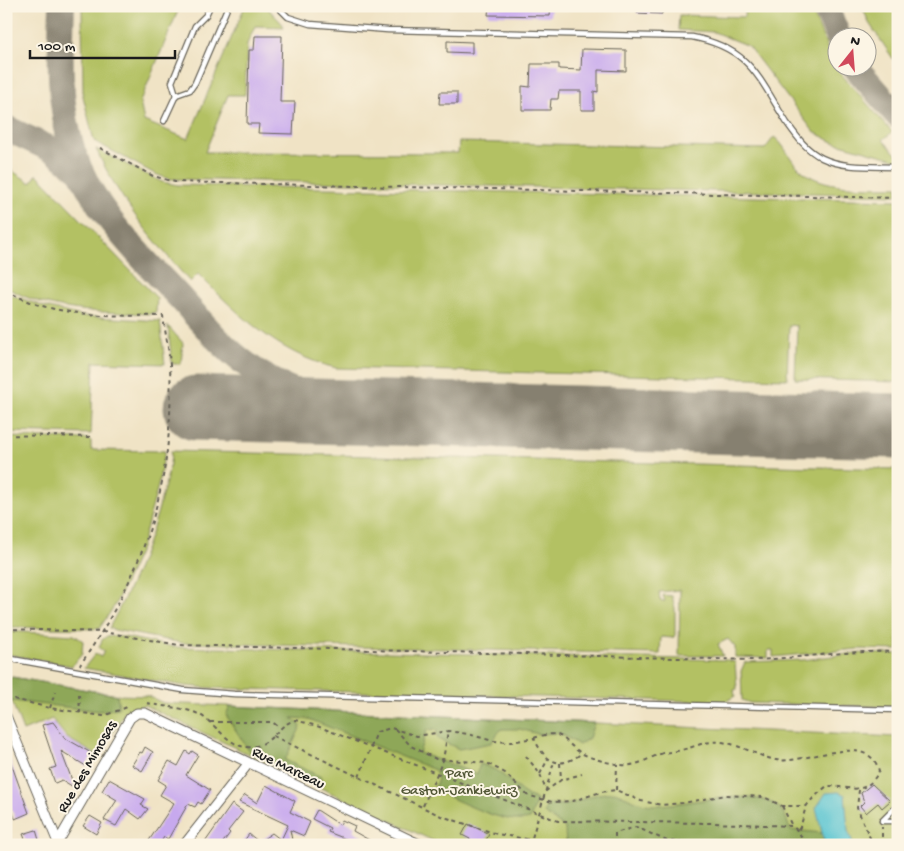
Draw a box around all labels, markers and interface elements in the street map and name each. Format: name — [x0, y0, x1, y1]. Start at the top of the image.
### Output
scale bar — [30, 28, 175, 60]
north arrow — [826, 28, 876, 78]
text: N — [848, 32, 862, 51]
text: 100 m — [37, 38, 76, 56]
street label: Rue des Mimosas — [54, 717, 122, 816]
street label: Rue Marceau — [249, 744, 327, 794]
park label: Parc Gaston-Jankiewicz — [401, 765, 518, 800]

